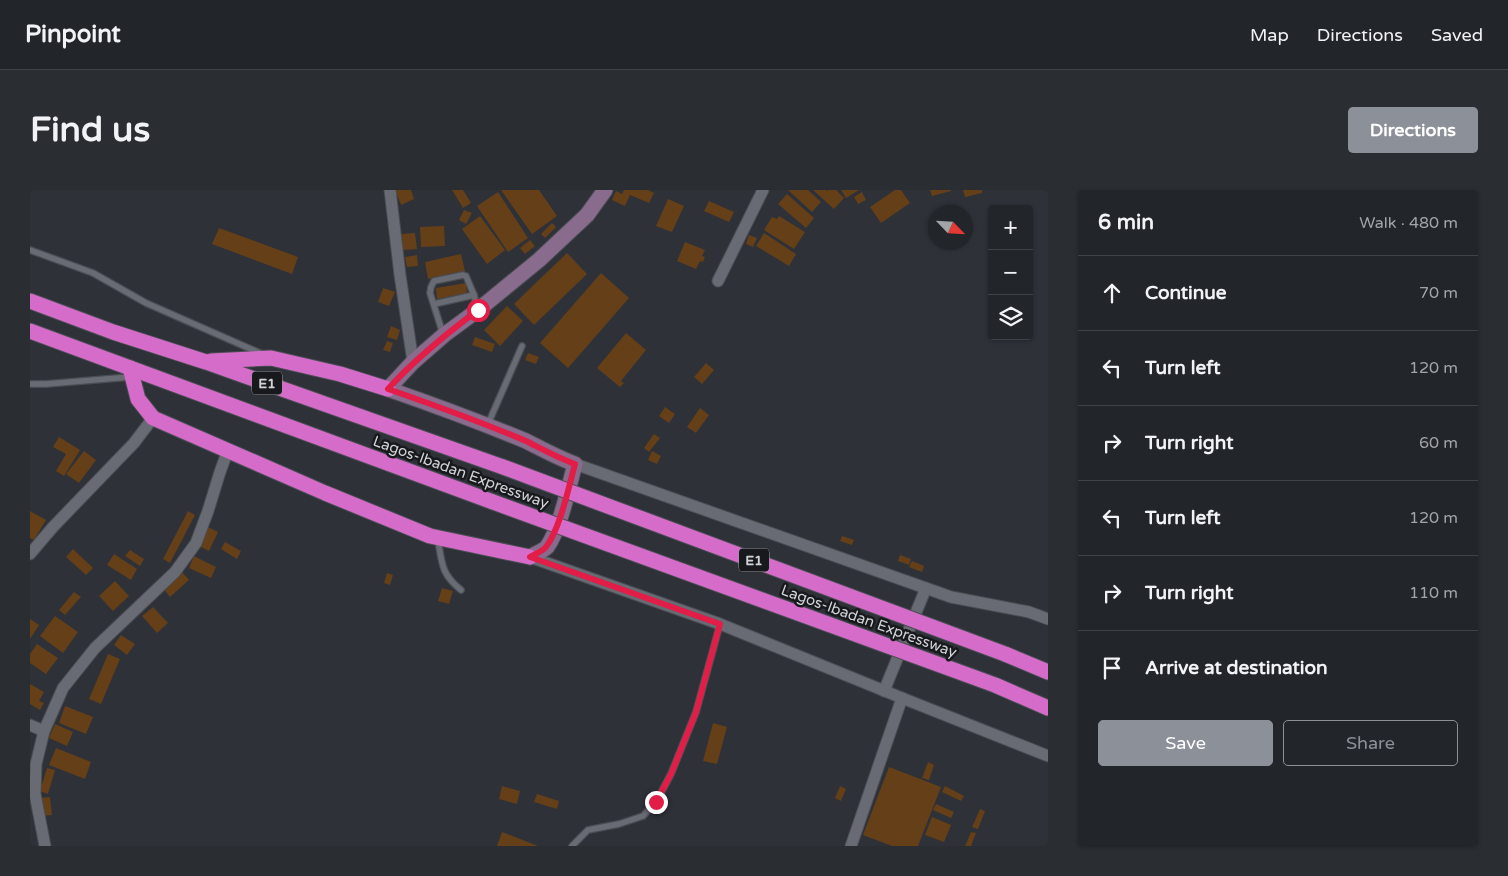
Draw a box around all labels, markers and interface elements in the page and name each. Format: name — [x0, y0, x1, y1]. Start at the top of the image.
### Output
text: Pinpoint — [25, 20, 121, 49]
text: Map — [1250, 24, 1289, 46]
text: Directions — [1317, 24, 1403, 46]
text: Saved — [1431, 24, 1483, 46]
button: Directions — [1348, 107, 1478, 153]
text: Find us — [30, 109, 150, 151]
north arrow — [928, 205, 973, 250]
map controls — [988, 205, 1033, 340]
button: + — [988, 205, 1033, 250]
text: 6 min — [1098, 210, 1154, 235]
text: Walk · 480 m — [1359, 213, 1458, 233]
button: − — [988, 250, 1033, 295]
icon: ahead — [1098, 279, 1126, 307]
text: Continue — [1145, 282, 1227, 304]
text: 70 m — [1419, 283, 1458, 303]
button: layers — [988, 295, 1033, 340]
route start — [467, 299, 490, 322]
icon: left — [1098, 354, 1126, 382]
text: Turn left — [1145, 357, 1221, 379]
text: 120 m — [1409, 358, 1458, 378]
road number: E1 — [252, 372, 282, 394]
icon: right — [1098, 429, 1126, 457]
street label: Lagos-Ibadan Expressway — [371, 432, 551, 512]
text: Turn right — [1145, 432, 1233, 454]
text: 60 m — [1419, 433, 1458, 453]
icon: left — [1098, 504, 1126, 532]
text: Turn left — [1145, 507, 1221, 529]
text: 120 m — [1409, 508, 1458, 528]
road number: E1 — [739, 548, 769, 572]
icon: right — [1098, 579, 1126, 607]
street label: Lagos-Ibadan Expressway — [779, 581, 959, 661]
text: Turn right — [1145, 582, 1233, 604]
text: 110 m — [1409, 583, 1458, 603]
icon: arrive — [1098, 654, 1126, 682]
text: Arrive at destination — [1145, 657, 1328, 679]
button: Save — [1098, 720, 1273, 766]
button: Share — [1283, 720, 1458, 766]
route end — [645, 791, 668, 814]

